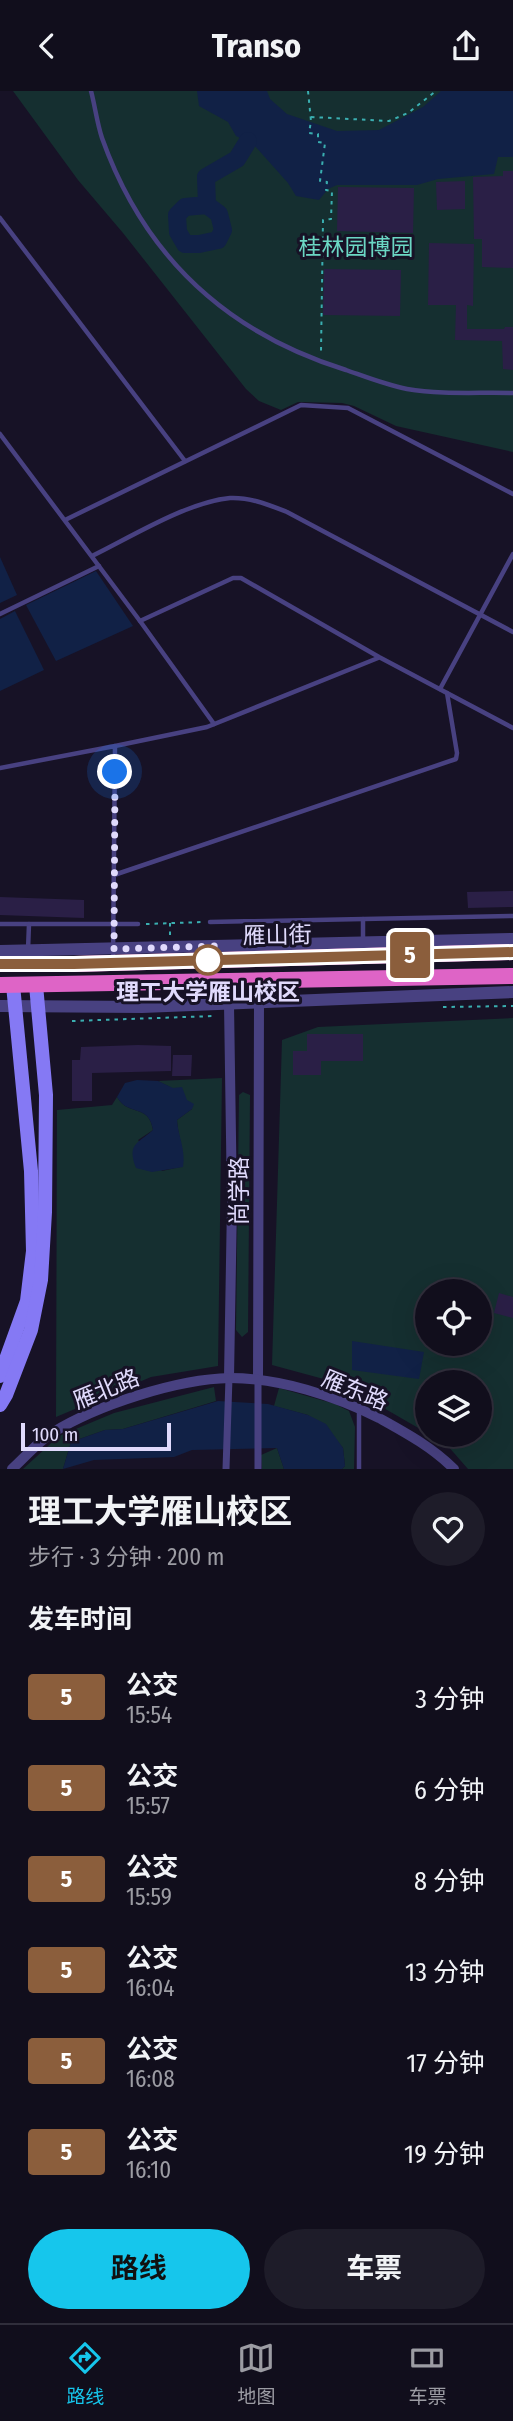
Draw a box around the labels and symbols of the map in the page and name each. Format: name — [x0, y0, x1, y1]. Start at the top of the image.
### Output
park label: 桂林园博园 — [299, 233, 414, 261]
your location — [97, 754, 132, 789]
street label: 雁山街 — [242, 920, 312, 950]
line badge: 5 — [387, 932, 433, 978]
marker: 理工大学雁山校区 — [193, 945, 223, 975]
place label: 理工大学雁山校区 — [116, 978, 300, 1006]
street label: 尚学路 — [225, 1157, 253, 1226]
street label: 雁北路 — [69, 1363, 143, 1415]
street label: 雁东路 — [318, 1364, 392, 1416]
scale bar — [21, 1420, 172, 1452]

